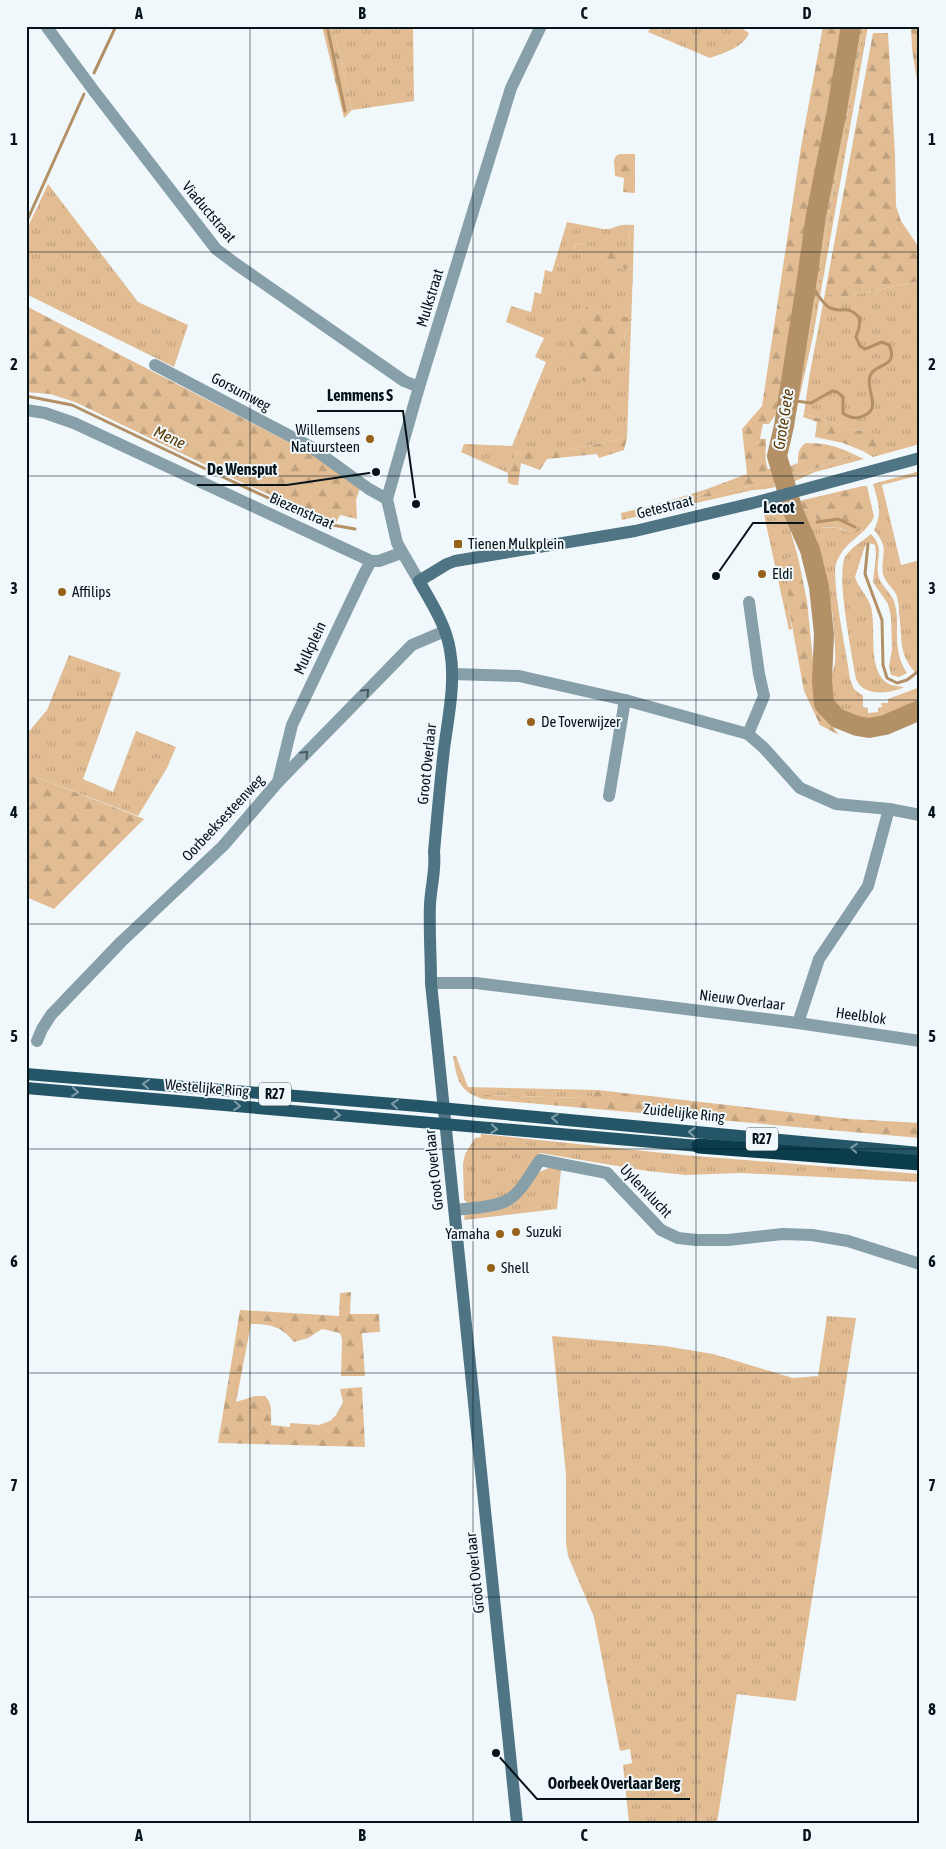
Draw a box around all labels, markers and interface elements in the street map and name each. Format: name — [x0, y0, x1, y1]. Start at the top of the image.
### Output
text: A — [134, 4, 143, 22]
text: B — [358, 4, 366, 22]
text: C — [580, 4, 588, 22]
text: D — [803, 4, 812, 22]
text: 1 — [10, 130, 18, 148]
text: 1 — [928, 130, 936, 148]
street label: Viaductstraat — [179, 178, 240, 245]
street label: Mulkstraat — [413, 267, 446, 329]
text: 2 — [10, 355, 18, 373]
text: 2 — [928, 355, 936, 373]
street label: Gorsumweg — [209, 369, 274, 415]
callout: Lemmens S — [317, 380, 403, 411]
text: Lemmens S — [327, 386, 393, 404]
water label: Grote Gete — [769, 387, 797, 451]
place label: Willemsens Natuursteen — [291, 421, 360, 455]
water label: Mene — [151, 422, 189, 452]
marker: Willemsens Natuursteen — [364, 433, 376, 445]
callout: De Wensput — [197, 454, 287, 485]
text: De Wensput — [207, 460, 277, 478]
street label: Biezenstraat — [267, 489, 337, 532]
street label: Getestraat — [635, 491, 695, 522]
callout: Lecot — [753, 492, 804, 523]
text: Lecot — [763, 498, 795, 516]
place label: Tienen Mulkplein — [468, 535, 564, 552]
marker: Tienen Mulkplein — [452, 538, 464, 550]
place label: Eldi — [772, 565, 793, 582]
marker: Eldi — [756, 568, 768, 580]
text: 3 — [10, 579, 18, 597]
text: 3 — [928, 579, 936, 597]
place label: Affilips — [72, 583, 111, 600]
marker: Affilips — [56, 586, 68, 598]
street label: Mulkplein — [290, 619, 329, 677]
one-way arrow — [360, 689, 369, 698]
place label: De Toverwijzer — [541, 713, 621, 730]
marker: De Toverwijzer — [525, 716, 537, 728]
street label: Groot Overlaar — [414, 722, 439, 805]
one-way arrow — [299, 751, 308, 760]
street label: Oorbeeksesteenweg — [178, 771, 267, 864]
text: 4 — [9, 803, 18, 821]
text: 4 — [927, 803, 936, 821]
street label: Nieuw Overlaar — [698, 986, 786, 1013]
street label: Heelblok — [835, 1004, 888, 1028]
text: 5 — [10, 1027, 18, 1045]
text: 5 — [928, 1027, 936, 1045]
street label: Westelijke Ring — [164, 1075, 250, 1100]
one-way arrow — [142, 1079, 150, 1090]
road number: R27 — [259, 1082, 291, 1106]
one-way arrow — [71, 1086, 79, 1097]
one-way arrow — [391, 1099, 399, 1110]
street label: Zuidelijke Ring — [642, 1100, 726, 1125]
one-way arrow — [233, 1101, 241, 1112]
one-way arrow — [333, 1109, 341, 1120]
one-way arrow — [551, 1113, 559, 1124]
one-way arrow — [491, 1123, 499, 1134]
one-way arrow — [688, 1127, 696, 1138]
street label: Groot Overlaar — [421, 1128, 446, 1211]
road number: R27 — [746, 1128, 778, 1150]
one-way arrow — [849, 1142, 857, 1153]
street label: Uylenvlucht — [617, 1160, 676, 1221]
place label: Suzuki — [526, 1223, 562, 1240]
place label: Yamaha — [445, 1225, 490, 1242]
marker: Suzuki — [510, 1226, 522, 1238]
marker: Yamaha — [494, 1228, 506, 1240]
text: 6 — [10, 1252, 18, 1270]
text: 6 — [928, 1252, 936, 1270]
place label: Shell — [501, 1259, 529, 1276]
marker: Shell — [485, 1262, 497, 1274]
text: 7 — [10, 1476, 18, 1494]
text: 7 — [928, 1476, 936, 1494]
street label: Groot Overlaar — [462, 1531, 487, 1614]
text: 8 — [10, 1700, 18, 1718]
text: 8 — [928, 1700, 936, 1718]
callout: Oorbeek Overlaar Berg — [537, 1768, 690, 1799]
text: Oorbeek Overlaar Berg — [548, 1774, 680, 1792]
text: A — [134, 1826, 143, 1844]
text: B — [358, 1826, 366, 1844]
text: C — [580, 1826, 588, 1844]
text: D — [803, 1826, 812, 1844]

